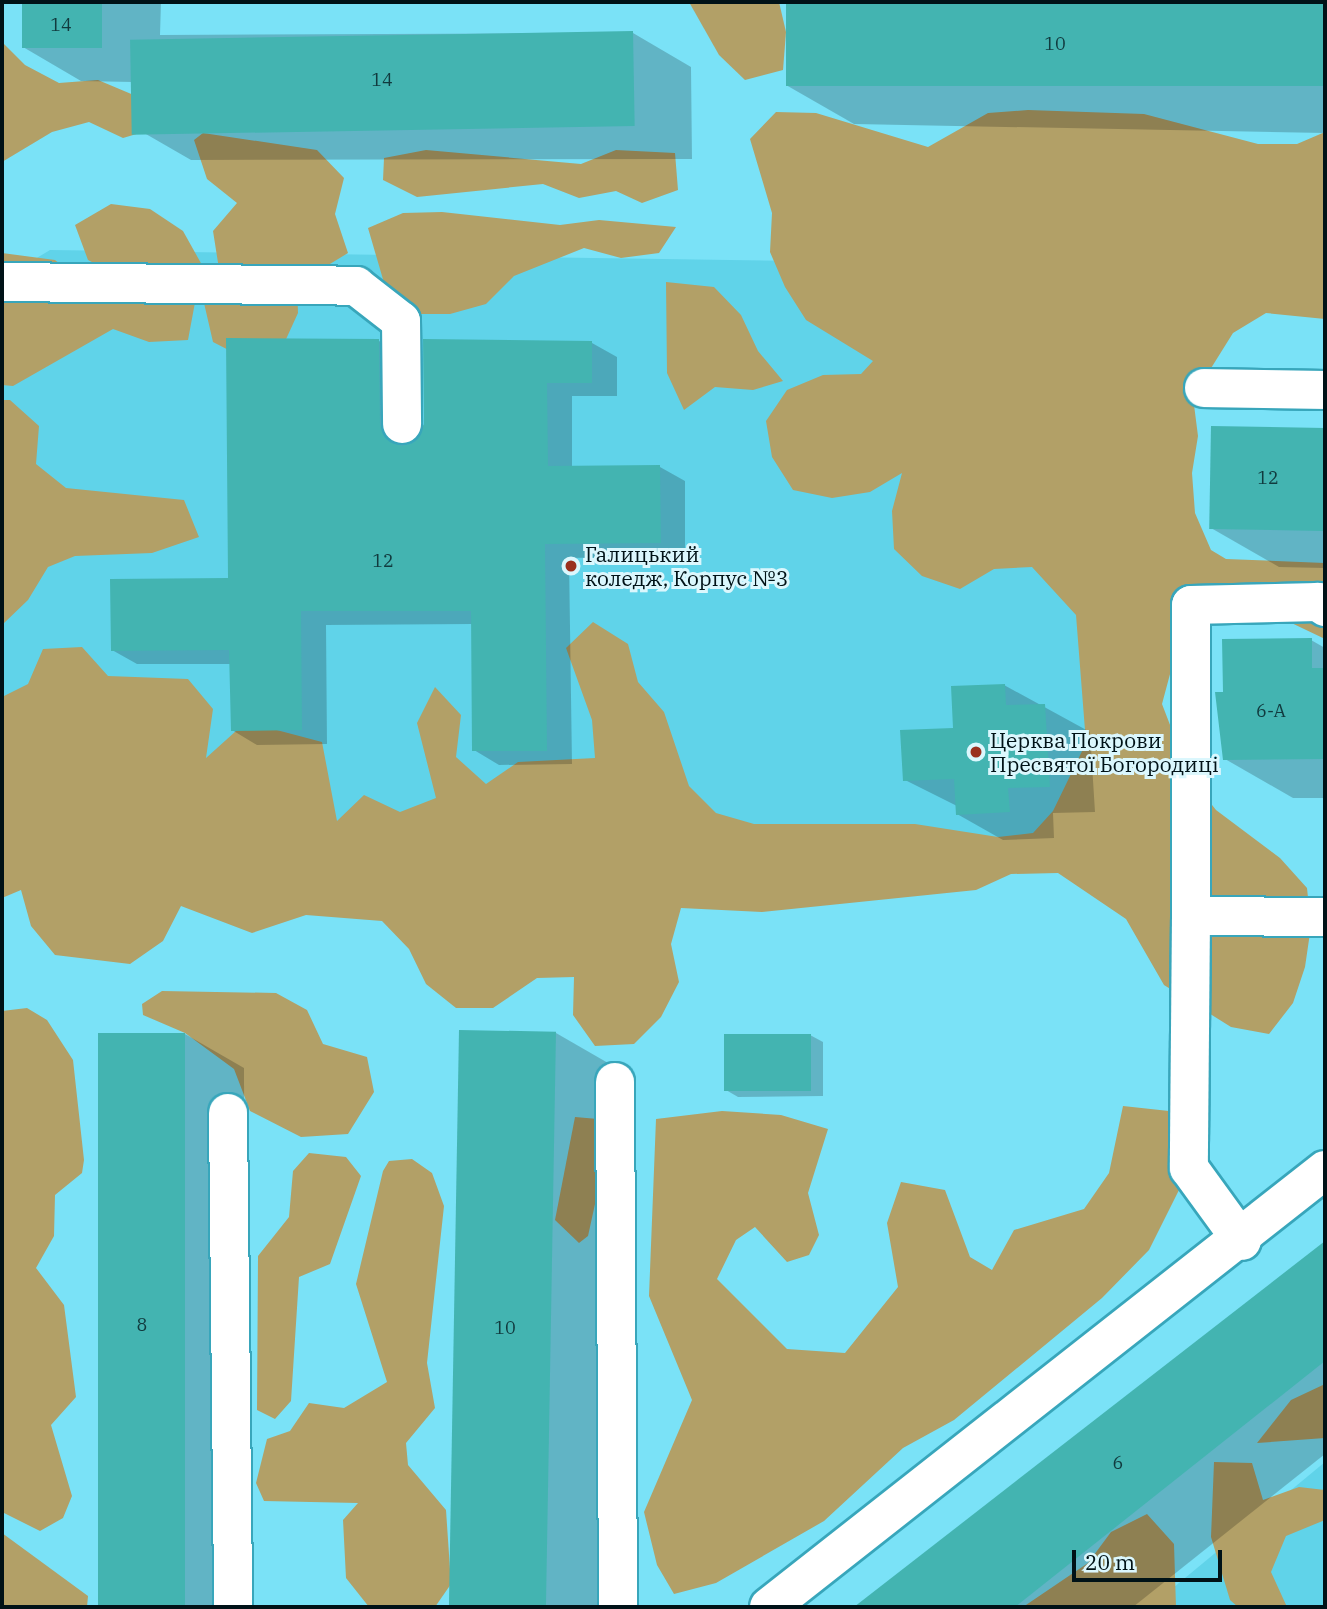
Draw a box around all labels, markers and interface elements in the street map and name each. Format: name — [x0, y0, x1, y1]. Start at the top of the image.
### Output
house number: 14 — [50, 14, 72, 36]
house number: 10 — [1044, 33, 1066, 55]
house number: 14 — [371, 69, 393, 91]
house number: 12 — [1257, 467, 1279, 489]
place label: Галицький коледж, Корпус №3 — [585, 541, 788, 591]
house number: 12 — [372, 550, 394, 572]
marker: Галицький коледж, Корпус №3 — [563, 558, 579, 574]
house number: 6-А — [1256, 700, 1286, 722]
place label: Церква Покрови Пресвятої Богородиці — [990, 727, 1219, 777]
marker: Церква Покрови Пресвятої Богородиці — [968, 744, 984, 760]
house number: 8 — [137, 1314, 147, 1336]
house number: 10 — [494, 1317, 516, 1339]
house number: 6 — [1113, 1452, 1123, 1474]
scale bar — [1075, 1536, 1226, 1580]
text: 20 m — [1085, 1548, 1135, 1576]

